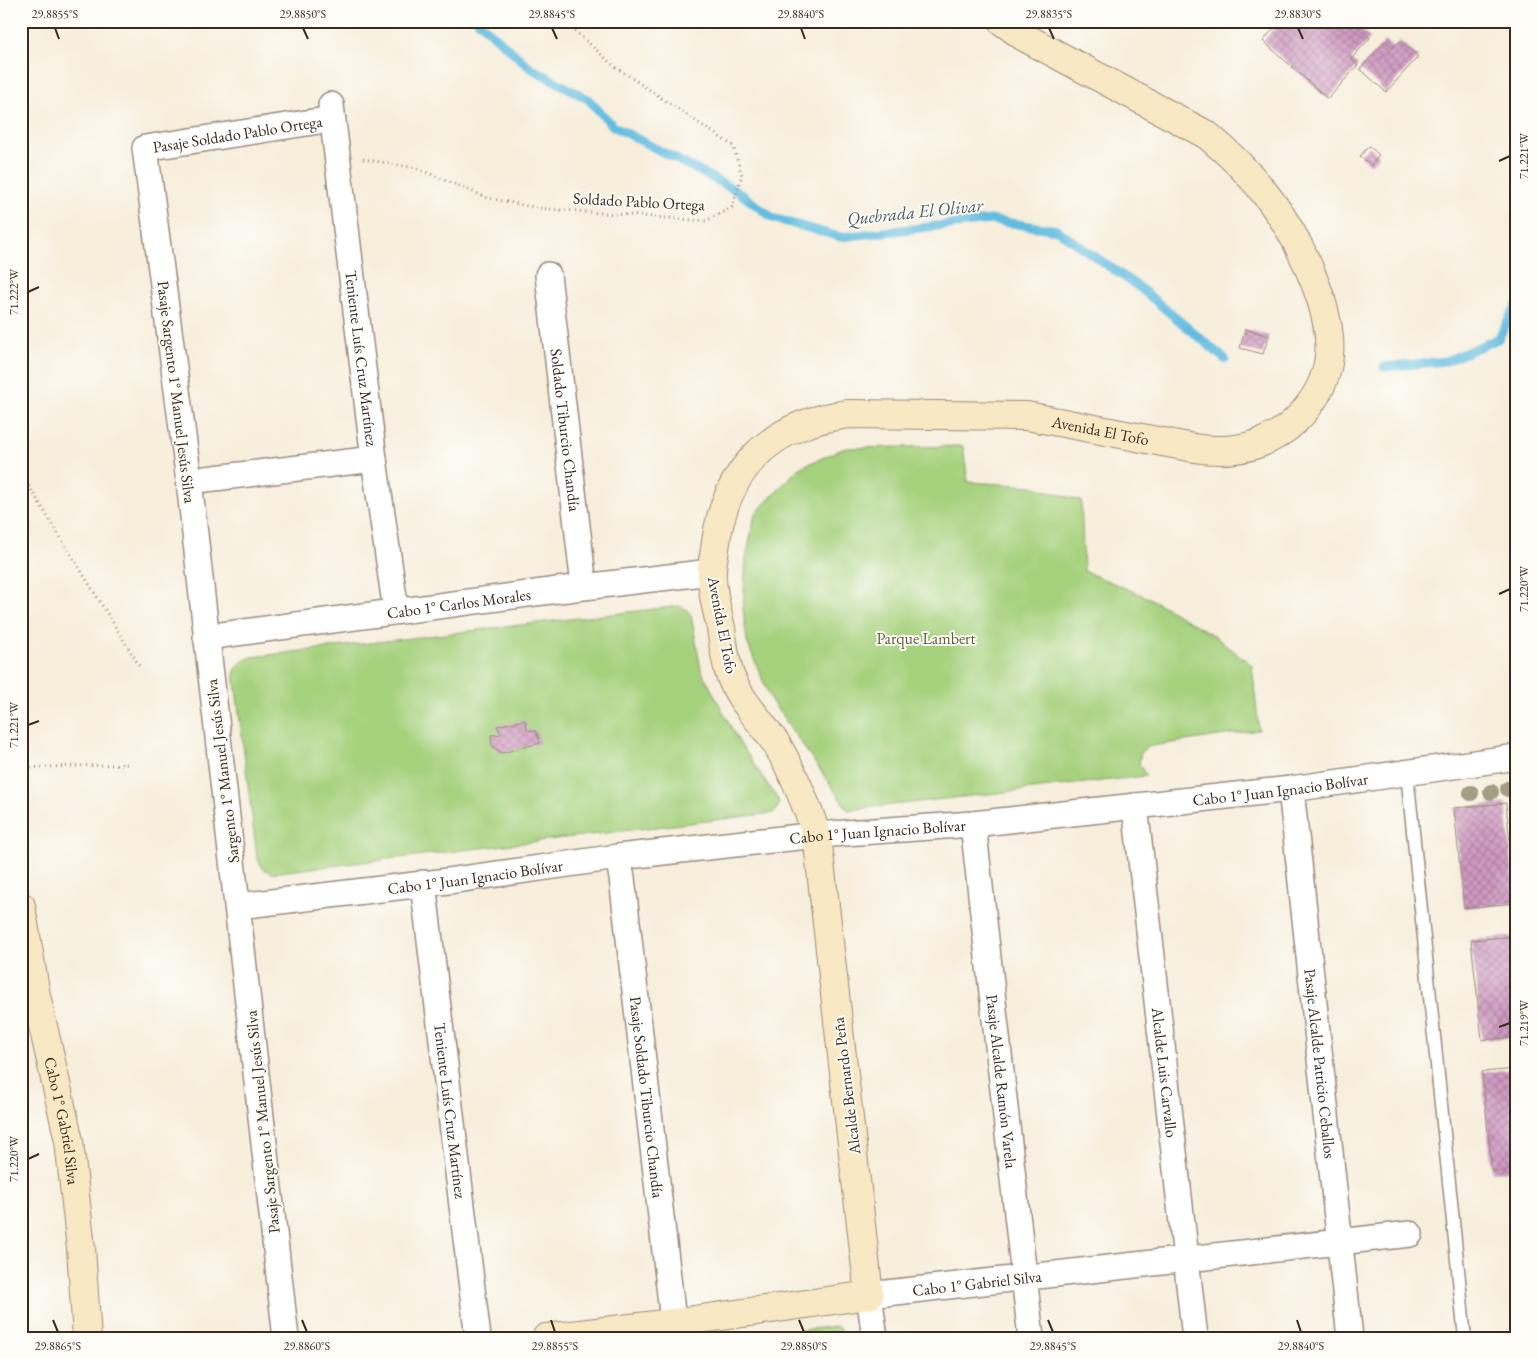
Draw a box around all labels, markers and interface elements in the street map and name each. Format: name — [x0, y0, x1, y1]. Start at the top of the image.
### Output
text: 29.8855°S — [32, 6, 79, 22]
text: 29.8850°S — [280, 6, 327, 22]
text: 29.8845°S — [529, 6, 576, 22]
text: 29.8840°S — [778, 6, 825, 22]
text: 29.8835°S — [1026, 6, 1073, 22]
text: 29.8830°S — [1275, 6, 1322, 22]
street label: Pasaje Soldado Pablo Ortega — [151, 111, 324, 158]
text: 71.221°W — [1516, 132, 1532, 179]
street label: Soldado Pablo Ortega — [572, 188, 706, 215]
water label: Quebrada El Olivar — [846, 193, 985, 231]
text: 71.222°W — [6, 268, 22, 315]
street label: Teniente Luís Cruz Martínez — [340, 269, 382, 447]
street label: Pasaje Sargento 1° Manuel Jesús Silva — [152, 280, 201, 505]
street label: Soldado Tiburcio Chandía — [546, 347, 585, 513]
street label: Avenida El Tofo — [1049, 411, 1151, 450]
text: 71.220°W — [1516, 565, 1532, 612]
street label: Avenida El Tofo — [703, 574, 742, 676]
street label: Cabo 1° Carlos Morales — [386, 584, 532, 624]
park label: Parque Lambert — [876, 628, 976, 649]
street label: Sargento 1° Manuel Jesús Silva — [201, 677, 244, 864]
text: 71.221°W — [6, 701, 22, 748]
street label: Cabo 1° Juan Ignacio Bolívar — [1191, 768, 1370, 811]
street label: Cabo 1° Juan Ignacio Bolívar — [788, 814, 967, 849]
street label: Cabo 1° Juan Ignacio Bolívar — [386, 855, 565, 899]
street label: Pasaje Alcalde Patricio Ceballos — [1299, 967, 1341, 1160]
street label: Pasaje Alcalde Ramón Varela — [981, 993, 1022, 1170]
street label: Pasaje Soldado Tiburcio Chandía — [625, 995, 669, 1200]
text: 71.219°W — [1516, 999, 1532, 1046]
street label: Alcalde Luis Carvallo — [1147, 1005, 1182, 1139]
street label: Pasaje Sargento 1° Manuel Jesús Silva — [240, 1009, 285, 1234]
street label: Alcalde Bernardo Peña — [828, 1015, 865, 1157]
street label: Teniente Luís Cruz Martínez — [429, 1021, 471, 1199]
street label: Cabo 1° Gabriel Silva — [39, 1055, 84, 1187]
text: 71.220°W — [6, 1135, 22, 1182]
street label: Cabo 1° Gabriel Silva — [911, 1266, 1043, 1301]
text: 29.8865°S — [35, 1338, 82, 1354]
text: 29.8860°S — [284, 1338, 331, 1354]
text: 29.8855°S — [532, 1338, 579, 1354]
text: 29.8850°S — [781, 1338, 828, 1354]
text: 29.8845°S — [1030, 1338, 1077, 1354]
text: 29.8840°S — [1278, 1338, 1325, 1354]

